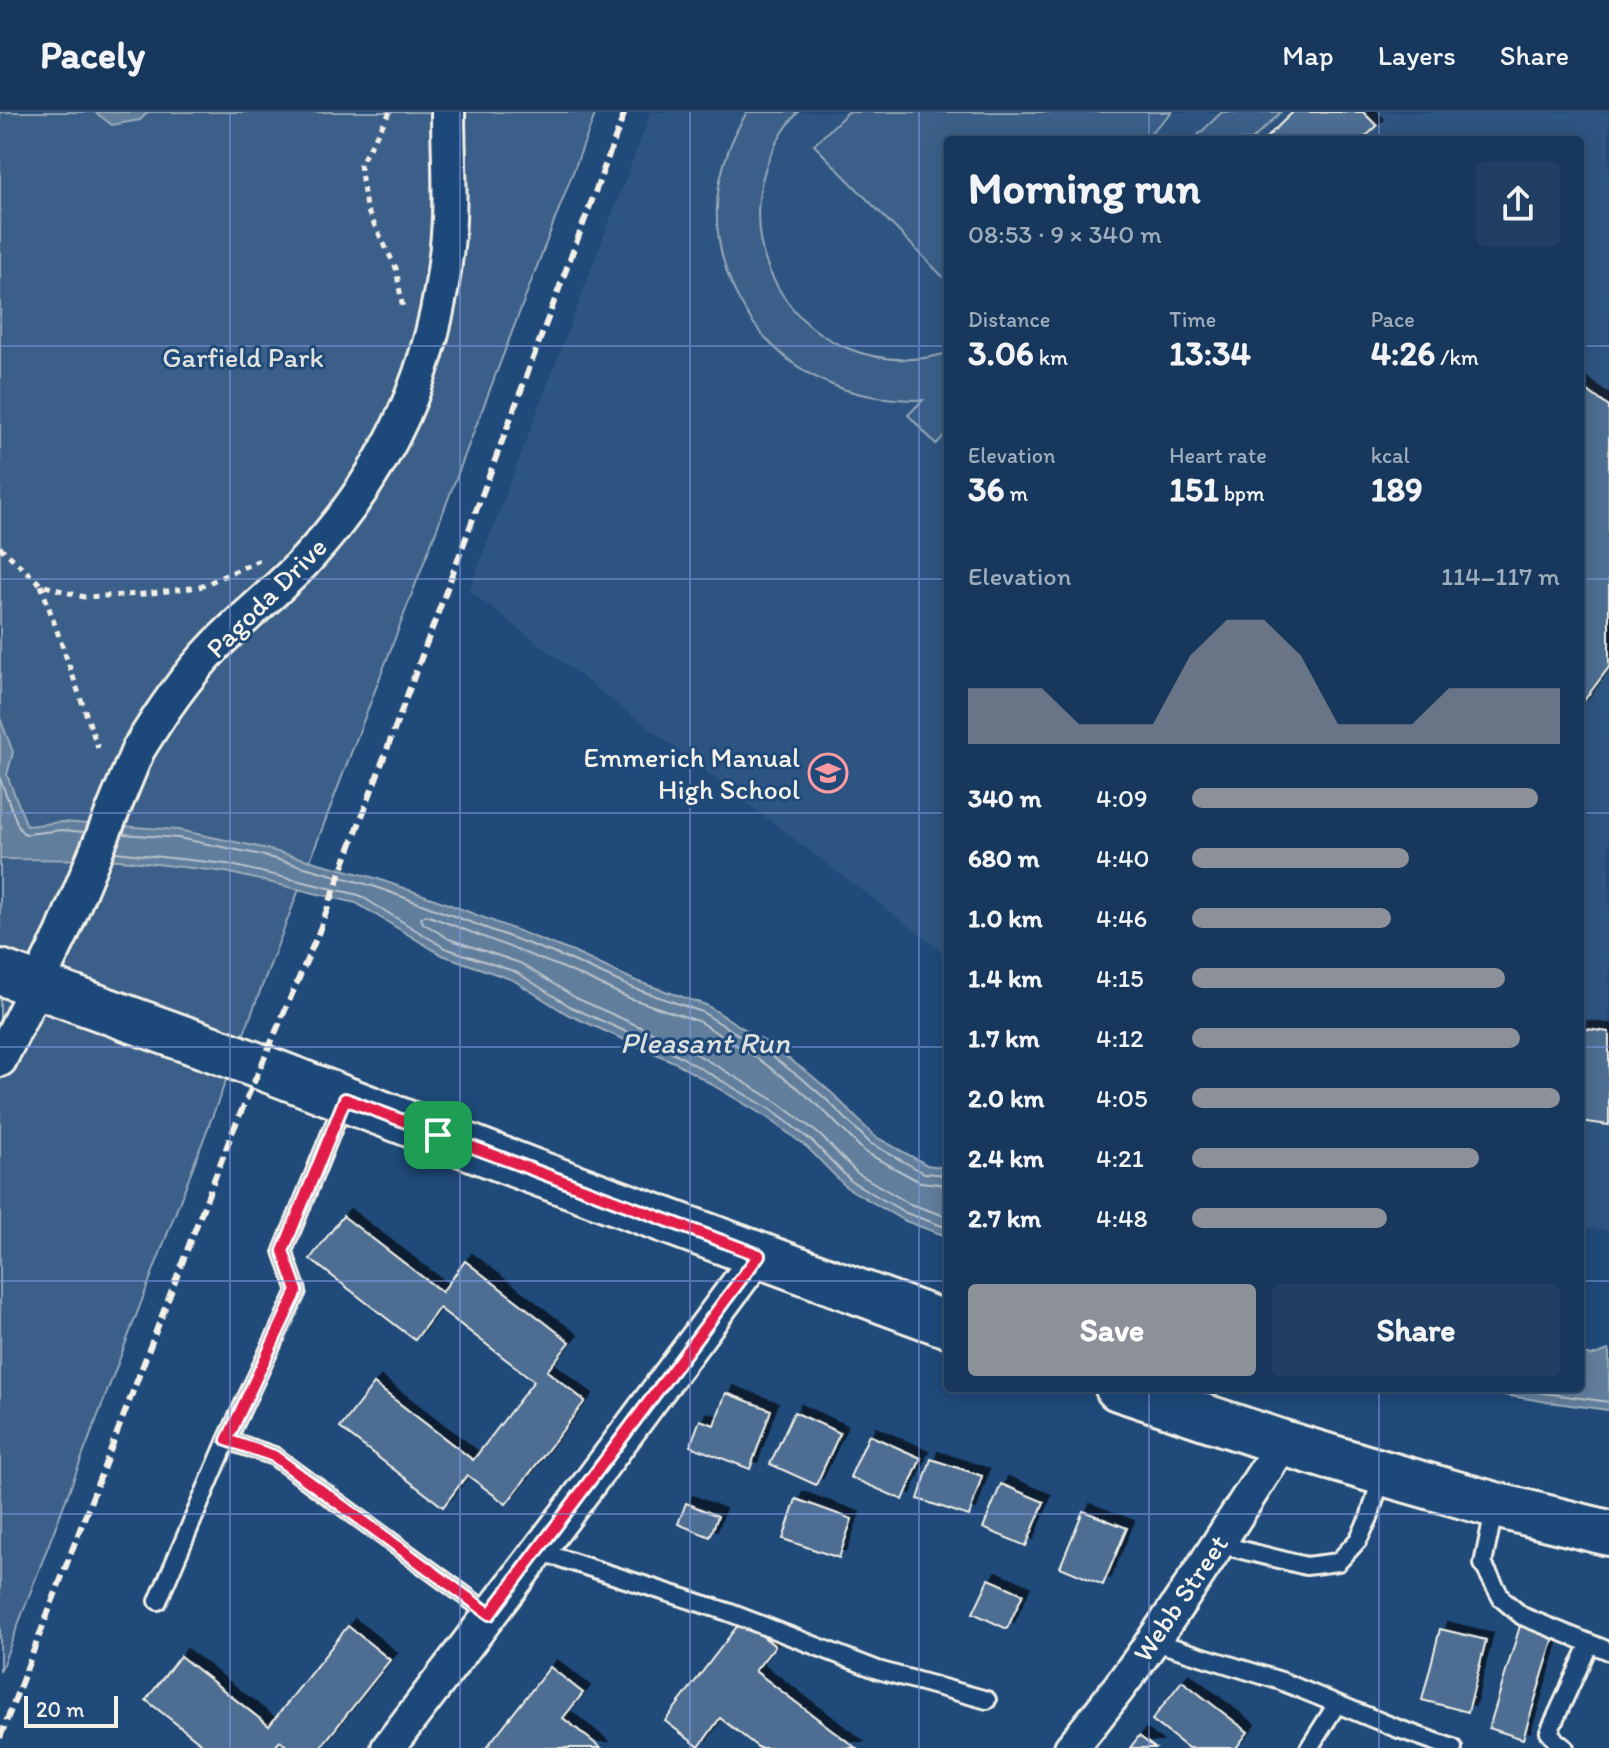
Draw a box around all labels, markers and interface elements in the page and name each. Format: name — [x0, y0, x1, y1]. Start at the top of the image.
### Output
text: Pacely — [40, 32, 145, 78]
text: Map — [1282, 38, 1334, 72]
text: Layers — [1378, 38, 1456, 72]
text: Share — [1500, 38, 1569, 72]
text: Morning run — [968, 161, 1201, 214]
button: share — [1476, 162, 1560, 246]
text: 08:53 · 9 × 340 m — [968, 218, 1162, 250]
text: Distance — [968, 306, 1050, 333]
text: Time — [1169, 306, 1216, 333]
text: Pace — [1371, 306, 1415, 333]
text: 3.06 — [968, 333, 1034, 374]
text: 13:34 — [1169, 333, 1251, 374]
text: 4:26 — [1371, 333, 1435, 374]
park label: Garfield Park — [162, 340, 324, 374]
text: km — [1034, 344, 1068, 371]
text: /km — [1435, 344, 1479, 371]
text: Elevation — [968, 442, 1055, 469]
text: Heart rate — [1169, 442, 1267, 469]
text: kcal — [1371, 442, 1410, 469]
text: 36 — [968, 469, 1005, 510]
text: 151 — [1169, 469, 1219, 510]
text: 189 — [1371, 469, 1423, 510]
text: m — [1005, 480, 1028, 507]
text: bpm — [1219, 480, 1265, 507]
street label: Pagoda Drive — [198, 529, 334, 665]
text: Elevation — [968, 560, 1071, 592]
text: 114–117 m — [1441, 560, 1560, 592]
place label: Emmerich Manual High School — [583, 740, 800, 806]
school or university icon: Emmerich Manual High School — [807, 752, 849, 794]
text: 340 m — [968, 782, 1042, 814]
text: 4:09 — [1096, 782, 1148, 814]
text: 680 m — [968, 842, 1040, 874]
text: 4:40 — [1096, 842, 1150, 874]
text: 1.0 km — [968, 902, 1043, 934]
text: 4:46 — [1096, 902, 1147, 934]
text: 1.4 km — [968, 962, 1042, 994]
text: 4:15 — [1096, 962, 1144, 994]
text: 1.7 km — [968, 1022, 1040, 1054]
text: 4:12 — [1096, 1022, 1144, 1054]
water label: Pleasant Run — [620, 1024, 790, 1061]
text: 2.0 km — [968, 1082, 1044, 1114]
text: 4:05 — [1096, 1082, 1148, 1114]
pin — [404, 1101, 472, 1169]
icon: arrive — [416, 1113, 460, 1157]
text: 2.4 km — [968, 1142, 1044, 1174]
text: 4:21 — [1096, 1142, 1144, 1174]
text: 2.7 km — [968, 1202, 1041, 1234]
text: 4:48 — [1096, 1202, 1148, 1234]
button: Save — [968, 1284, 1256, 1376]
button: Share — [1272, 1284, 1560, 1376]
street label: Webb Street — [1125, 1528, 1235, 1668]
scale bar — [24, 1692, 118, 1728]
text: 20 m — [36, 1696, 85, 1723]

